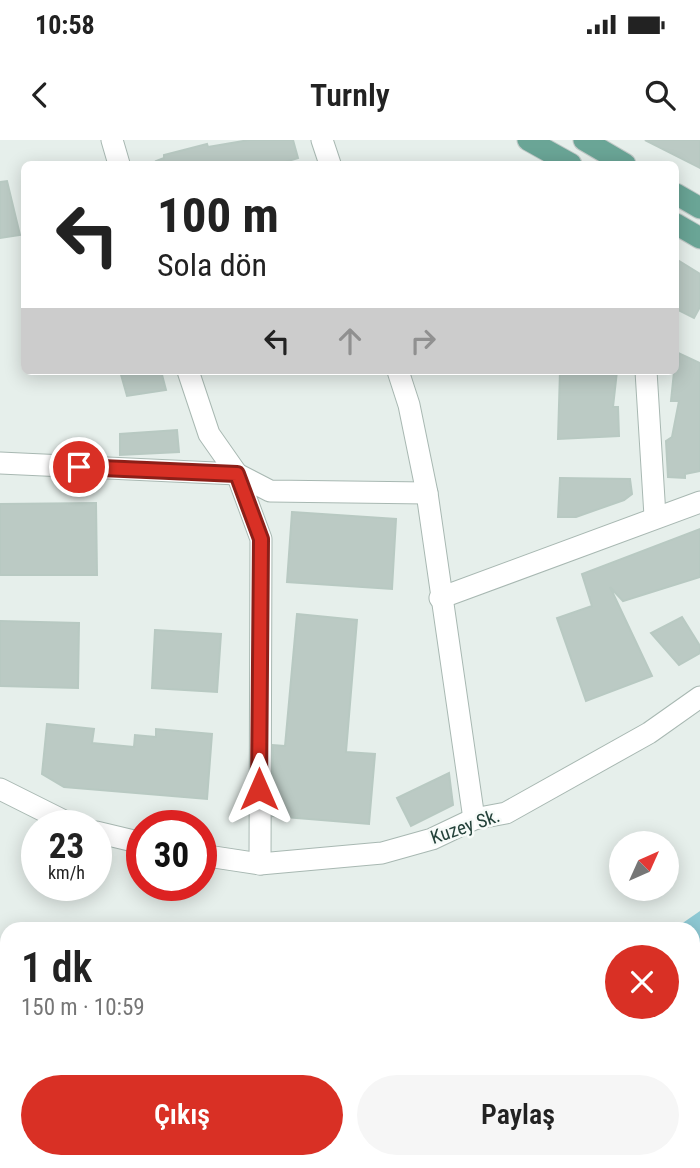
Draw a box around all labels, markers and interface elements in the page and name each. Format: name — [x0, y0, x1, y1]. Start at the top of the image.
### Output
text: 10:58 — [35, 10, 95, 40]
icon: back — [21, 76, 59, 114]
text: Turnly — [310, 76, 390, 114]
icon: search — [641, 76, 679, 114]
text: 100 m — [157, 187, 279, 244]
icon: left — [42, 189, 133, 280]
text: Sola dön — [157, 246, 267, 284]
icon: left — [258, 322, 296, 360]
icon: ahead — [331, 322, 369, 360]
icon: right — [404, 322, 442, 360]
pin — [49, 437, 109, 497]
icon: arrive — [60, 448, 98, 486]
position arrow — [222, 752, 296, 826]
street label: Kuzey Sk. — [427, 804, 503, 849]
speed limit sign: 30 — [126, 810, 217, 901]
text: 23 — [49, 826, 84, 867]
north arrow — [609, 831, 679, 901]
map controls — [609, 831, 679, 901]
text: km/h — [48, 862, 85, 883]
text: 1 dk — [21, 943, 92, 992]
button: close — [605, 945, 679, 1019]
text: 150 m · 10:59 — [21, 994, 145, 1021]
button: Çıkış — [21, 1075, 343, 1155]
button: Paylaş — [357, 1075, 679, 1155]

